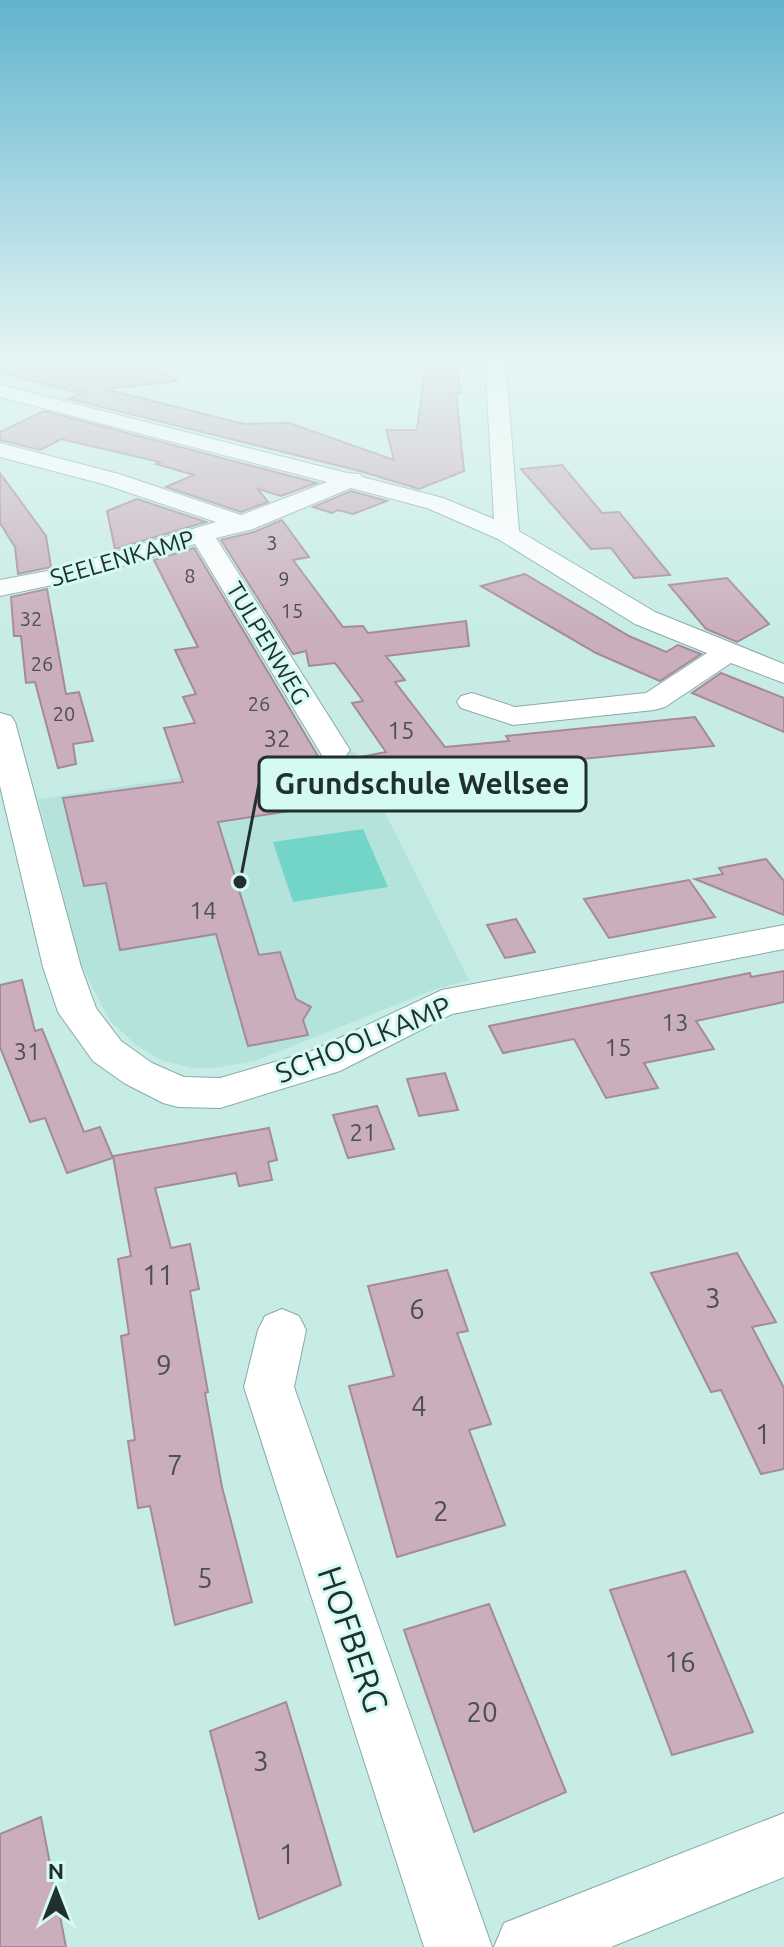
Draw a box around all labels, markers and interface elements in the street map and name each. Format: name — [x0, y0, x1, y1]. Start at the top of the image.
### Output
street label: SEELENKAMP — [47, 525, 197, 591]
house number: 3 — [266, 531, 278, 554]
house number: 8 — [184, 564, 196, 587]
house number: 9 — [278, 567, 290, 590]
street label: TULPENWEG — [221, 577, 315, 709]
house number: 15 — [281, 599, 303, 622]
house number: 32 — [20, 607, 42, 630]
house number: 26 — [31, 652, 53, 675]
house number: 26 — [248, 692, 270, 715]
house number: 20 — [53, 702, 75, 725]
house number: 15 — [387, 717, 415, 744]
house number: 32 — [263, 725, 291, 752]
callout: Grundschule Wellsee — [259, 757, 586, 811]
text: Grundschule Wellsee — [274, 766, 570, 800]
house number: 14 — [189, 897, 217, 924]
street label: SCHOOLKAMP — [271, 990, 455, 1088]
house number: 13 — [661, 1009, 689, 1036]
house number: 15 — [604, 1034, 632, 1061]
house number: 31 — [13, 1038, 41, 1065]
house number: 21 — [349, 1119, 377, 1146]
house number: 11 — [142, 1259, 174, 1290]
house number: 3 — [705, 1282, 721, 1313]
house number: 6 — [409, 1293, 425, 1324]
house number: 9 — [156, 1349, 172, 1380]
house number: 4 — [411, 1390, 427, 1421]
house number: 1 — [755, 1418, 771, 1449]
house number: 7 — [167, 1449, 183, 1480]
house number: 2 — [433, 1495, 449, 1526]
street label: HOFBERG — [311, 1561, 397, 1717]
house number: 5 — [197, 1562, 213, 1593]
house number: 16 — [664, 1646, 696, 1677]
house number: 20 — [466, 1696, 498, 1727]
house number: 3 — [253, 1745, 269, 1776]
house number: 1 — [279, 1838, 295, 1869]
north arrow — [16, 1851, 96, 1931]
text: N — [48, 1858, 64, 1883]

